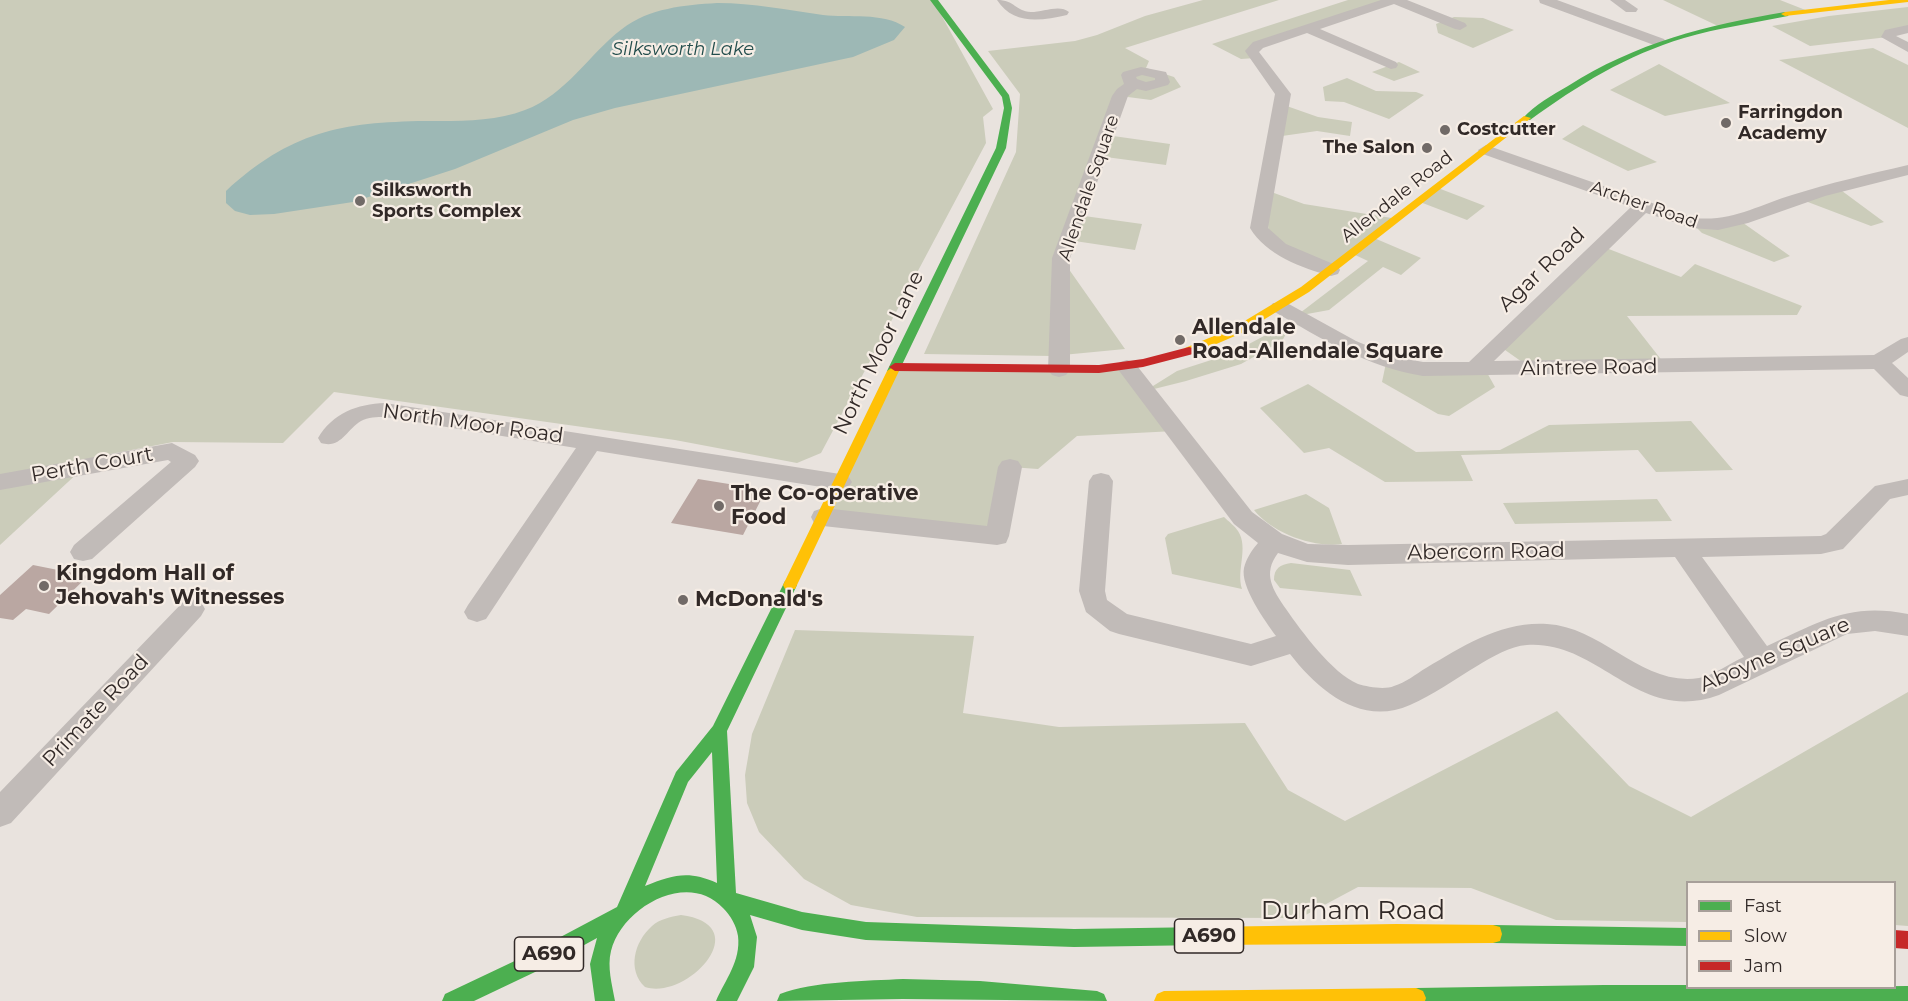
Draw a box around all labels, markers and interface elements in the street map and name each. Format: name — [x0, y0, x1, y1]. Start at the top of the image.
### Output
water label: Silksworth Lake — [612, 39, 754, 61]
place label: Farringdon Academy — [1738, 102, 1843, 144]
street label: Allendale Square — [1054, 112, 1124, 264]
marker: Farringdon Academy — [1719, 116, 1733, 130]
place label: Costcutter — [1457, 119, 1556, 141]
marker: Costcutter — [1438, 123, 1452, 137]
place label: The Salon — [1323, 137, 1415, 159]
marker: The Salon — [1420, 141, 1434, 155]
street label: Allendale Road — [1337, 147, 1457, 247]
street label: Archer Road — [1588, 177, 1700, 233]
place label: Silksworth Sports Complex — [372, 180, 521, 222]
marker: Silksworth Sports Complex — [353, 194, 367, 208]
street label: Agar Road — [1493, 223, 1591, 317]
street label: North Moor Lane — [828, 267, 930, 439]
place label: Allendale Road-Allendale Square — [1192, 315, 1443, 365]
marker: Allendale Road-Allendale Square — [1173, 333, 1187, 347]
street label: Aintree Road — [1520, 354, 1658, 382]
street label: North Moor Road — [381, 399, 565, 449]
street label: Perth Court — [29, 442, 155, 488]
place label: The Co-operative Food — [731, 481, 918, 531]
marker: The Co-operative Food — [712, 499, 726, 513]
street label: Abercorn Road — [1407, 538, 1565, 566]
place label: Kingdom Hall of Jehovah's Witnesses — [56, 561, 284, 611]
marker: Kingdom Hall of Jehovah's Witnesses — [37, 579, 51, 593]
place label: McDonald's — [695, 587, 823, 613]
marker: McDonald's — [676, 593, 690, 607]
street label: Aboyne Square — [1696, 612, 1854, 698]
street label: Primate Road — [38, 650, 154, 772]
legend — [1686, 881, 1896, 989]
street label: Durham Road — [1261, 895, 1445, 927]
text: Fast — [1744, 895, 1782, 917]
road number: A690 — [1174, 919, 1244, 953]
text: Slow — [1744, 925, 1787, 947]
road number: A690 — [514, 937, 584, 971]
text: Jam — [1744, 955, 1783, 977]

